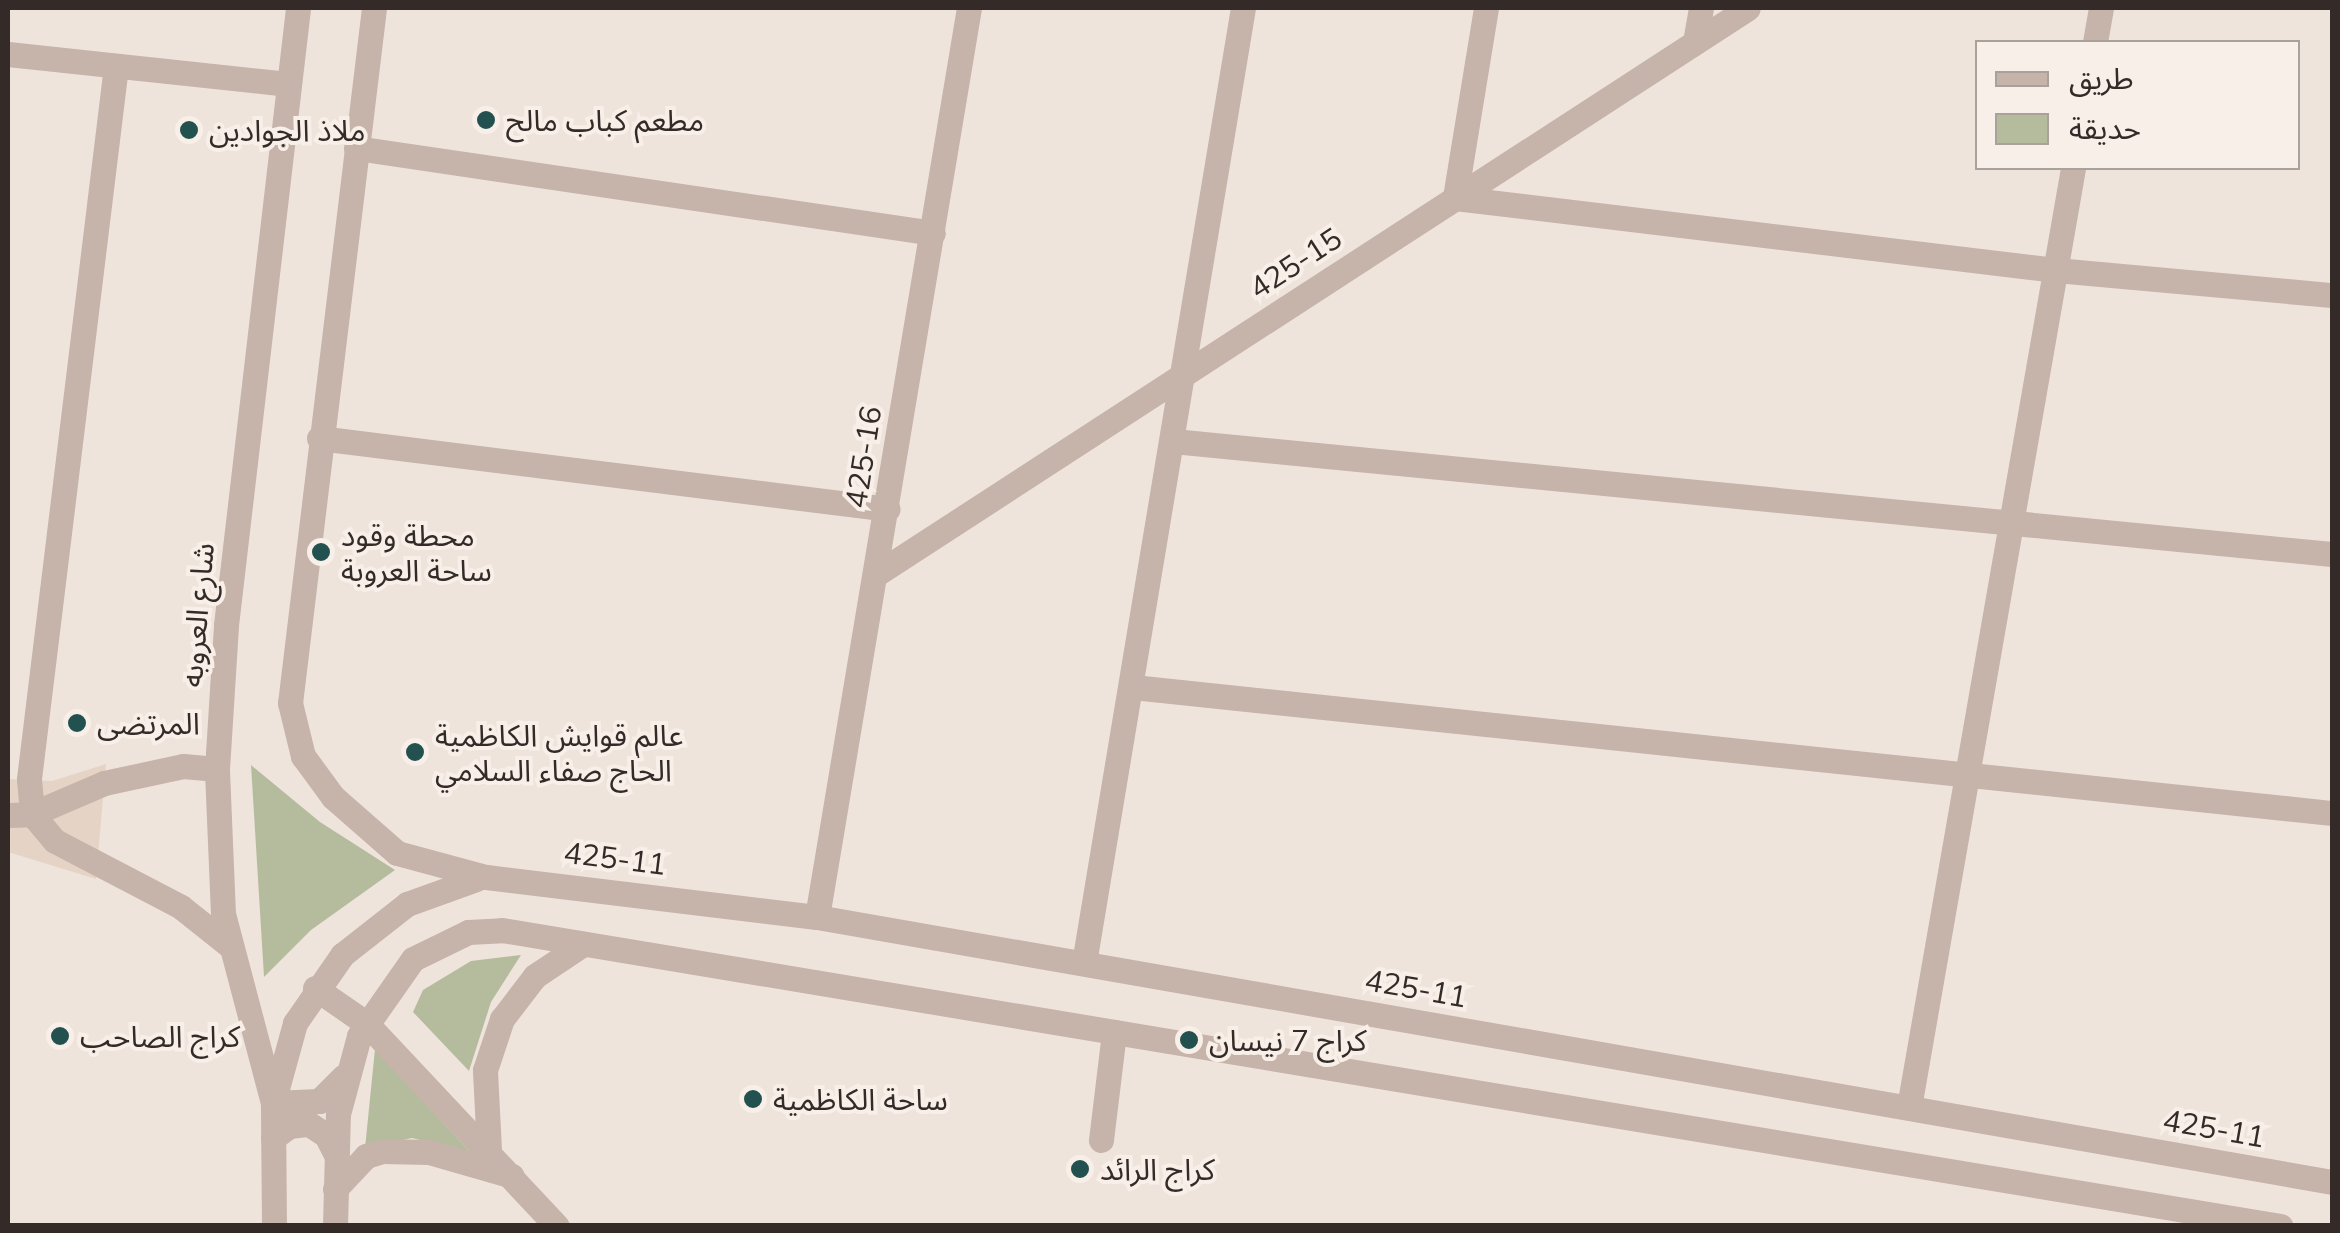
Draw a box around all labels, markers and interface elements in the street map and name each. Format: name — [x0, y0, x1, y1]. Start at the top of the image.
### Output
legend — [1975, 40, 2300, 170]
text: طريق — [2069, 59, 2134, 97]
place label: مطعم كباب مالح — [506, 102, 704, 138]
marker: مطعم كباب مالح — [475, 109, 497, 131]
text: حديقة — [2069, 109, 2141, 147]
place label: ملاذ الجوادين — [209, 112, 365, 148]
marker: ملاذ الجوادين — [178, 119, 200, 141]
street label: 425-15 — [1242, 220, 1348, 306]
street label: 425-16 — [837, 403, 889, 511]
place label: محطة وقود ساحة العروبة — [341, 517, 492, 588]
street label: شارع العروبه — [173, 541, 221, 689]
marker: محطة وقود ساحة العروبة — [310, 541, 332, 563]
place label: المرتضى — [97, 705, 200, 741]
marker: المرتضى — [66, 712, 88, 734]
place label: عالم قوايش الكاظمية الحاج صفاء السلامي — [435, 717, 683, 788]
marker: عالم قوايش الكاظمية الحاج صفاء السلامي — [404, 741, 426, 763]
street label: 425-11 — [562, 834, 668, 882]
street label: 425-11 — [1362, 961, 1470, 1015]
place label: كراج الصاحب — [80, 1018, 240, 1054]
place label: كراج 7 نيسان — [1209, 1022, 1366, 1058]
marker: كراج الصاحب — [49, 1025, 71, 1047]
marker: كراج 7 نيسان — [1178, 1029, 1200, 1051]
place label: ساحة الكاظمية — [773, 1081, 948, 1117]
marker: ساحة الكاظمية — [742, 1088, 764, 1110]
street label: 425-11 — [2160, 1101, 2268, 1155]
place label: كراج الرائد — [1100, 1151, 1215, 1187]
marker: كراج الرائد — [1069, 1158, 1091, 1180]

